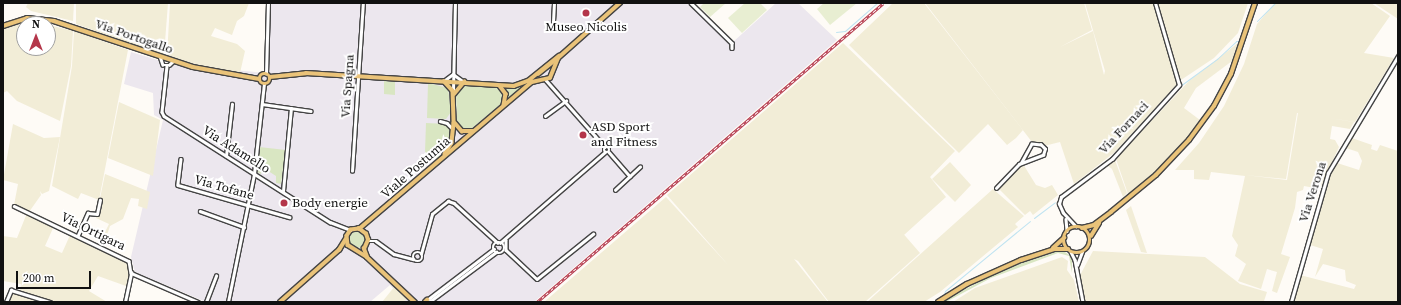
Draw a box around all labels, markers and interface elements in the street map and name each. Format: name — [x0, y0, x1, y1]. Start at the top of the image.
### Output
marker: Museo Nicolis — [581, 8, 591, 18]
north arrow — [16, 16, 56, 56]
street label: Via Portogallo — [93, 16, 175, 58]
text: N — [32, 17, 40, 32]
place label: Museo Nicolis — [545, 19, 627, 35]
street label: Via Spagna — [338, 54, 358, 118]
street label: Via Fornaci — [1096, 98, 1152, 158]
place label: ASD Sport and Fitness — [591, 120, 657, 151]
street label: Via Adamello — [199, 123, 273, 177]
marker: ASD Sport and Fitness — [578, 130, 588, 140]
street label: Viale Postumia — [378, 134, 454, 202]
street label: Via Verona — [1296, 159, 1330, 225]
street label: Via Tofane — [192, 172, 256, 204]
place label: Body energie — [292, 195, 368, 211]
marker: Body energie — [279, 198, 289, 208]
street label: Via Ortigara — [58, 210, 128, 254]
scale bar — [18, 263, 93, 289]
text: 200 m — [23, 270, 55, 286]

